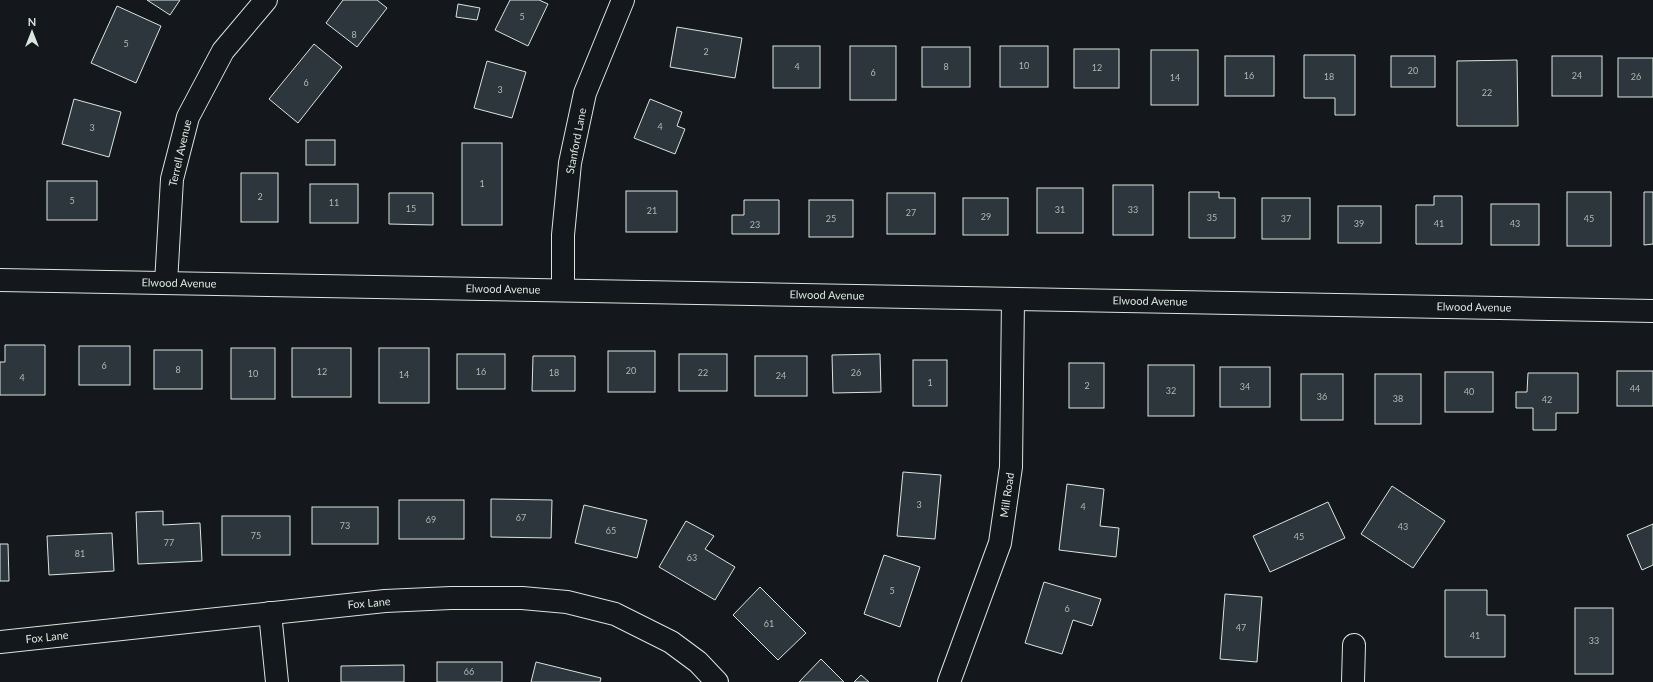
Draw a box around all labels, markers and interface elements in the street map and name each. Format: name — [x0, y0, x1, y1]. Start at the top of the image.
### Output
house number: 5 — [519, 11, 525, 22]
north arrow — [12, 12, 52, 52]
text: N — [28, 15, 36, 28]
house number: 8 — [351, 29, 357, 40]
house number: 5 — [123, 38, 129, 49]
house number: 2 — [703, 46, 709, 57]
house number: 10 — [1019, 60, 1029, 71]
house number: 4 — [794, 61, 800, 72]
house number: 8 — [943, 61, 949, 72]
house number: 12 — [1092, 62, 1102, 73]
house number: 20 — [1408, 65, 1418, 76]
house number: 6 — [870, 67, 876, 78]
house number: 16 — [1244, 70, 1254, 81]
house number: 24 — [1572, 70, 1582, 81]
house number: 18 — [1324, 71, 1334, 82]
house number: 26 — [1631, 71, 1641, 82]
house number: 14 — [1170, 72, 1180, 83]
house number: 6 — [303, 77, 309, 88]
house number: 3 — [497, 84, 503, 95]
house number: 22 — [1482, 87, 1492, 98]
street label: Stanford Lane — [563, 107, 588, 175]
street label: Terrell Avenue — [165, 118, 194, 188]
house number: 4 — [657, 121, 663, 132]
house number: 3 — [89, 122, 95, 133]
house number: 1 — [479, 178, 485, 189]
house number: 2 — [257, 191, 263, 202]
house number: 5 — [69, 195, 75, 206]
house number: 11 — [329, 197, 339, 208]
house number: 15 — [406, 203, 416, 214]
house number: 31 — [1055, 204, 1065, 215]
house number: 33 — [1128, 204, 1138, 215]
house number: 21 — [647, 205, 657, 216]
house number: 27 — [906, 207, 916, 218]
house number: 29 — [981, 211, 991, 222]
house number: 35 — [1207, 212, 1217, 223]
house number: 25 — [826, 213, 836, 224]
house number: 37 — [1281, 213, 1291, 224]
house number: 45 — [1584, 213, 1594, 224]
house number: 39 — [1354, 218, 1364, 229]
house number: 41 — [1434, 218, 1444, 229]
house number: 43 — [1510, 218, 1520, 229]
house number: 23 — [750, 219, 760, 230]
street label: Elwood Avenue — [141, 275, 217, 290]
street label: Elwood Avenue — [465, 281, 541, 296]
street label: Elwood Avenue — [789, 287, 865, 302]
street label: Elwood Avenue — [1112, 293, 1188, 308]
street label: Elwood Avenue — [1436, 299, 1512, 314]
house number: 6 — [101, 360, 107, 371]
house number: 8 — [175, 364, 181, 375]
house number: 20 — [626, 365, 636, 376]
house number: 12 — [317, 366, 327, 377]
house number: 16 — [476, 366, 486, 377]
house number: 18 — [549, 367, 559, 378]
house number: 22 — [698, 367, 708, 378]
house number: 26 — [851, 367, 861, 378]
house number: 10 — [248, 368, 258, 379]
house number: 14 — [399, 369, 409, 380]
house number: 24 — [776, 370, 786, 381]
house number: 4 — [19, 372, 25, 383]
house number: 1 — [927, 377, 933, 388]
house number: 2 — [1084, 380, 1090, 391]
house number: 34 — [1240, 381, 1250, 392]
house number: 44 — [1630, 383, 1640, 394]
house number: 32 — [1166, 385, 1176, 396]
house number: 40 — [1464, 386, 1474, 397]
house number: 36 — [1317, 391, 1327, 402]
house number: 38 — [1393, 393, 1403, 404]
house number: 42 — [1542, 394, 1552, 405]
street label: Mill Road — [997, 472, 1016, 518]
house number: 3 — [916, 499, 922, 510]
house number: 4 — [1080, 501, 1086, 512]
house number: 67 — [516, 512, 526, 523]
house number: 69 — [426, 514, 436, 525]
house number: 73 — [340, 520, 350, 531]
house number: 43 — [1398, 521, 1408, 532]
house number: 65 — [606, 525, 616, 536]
house number: 75 — [251, 530, 261, 541]
house number: 45 — [1294, 531, 1304, 542]
house number: 77 — [164, 537, 174, 548]
house number: 81 — [75, 548, 85, 559]
house number: 63 — [687, 552, 697, 563]
house number: 5 — [889, 585, 895, 596]
street label: Fox Lane — [347, 594, 391, 611]
house number: 6 — [1064, 603, 1070, 614]
house number: 61 — [764, 618, 774, 629]
house number: 47 — [1236, 622, 1246, 633]
street label: Fox Lane — [25, 628, 69, 645]
house number: 41 — [1470, 630, 1480, 641]
house number: 33 — [1589, 635, 1599, 646]
house number: 66 — [464, 666, 474, 677]

